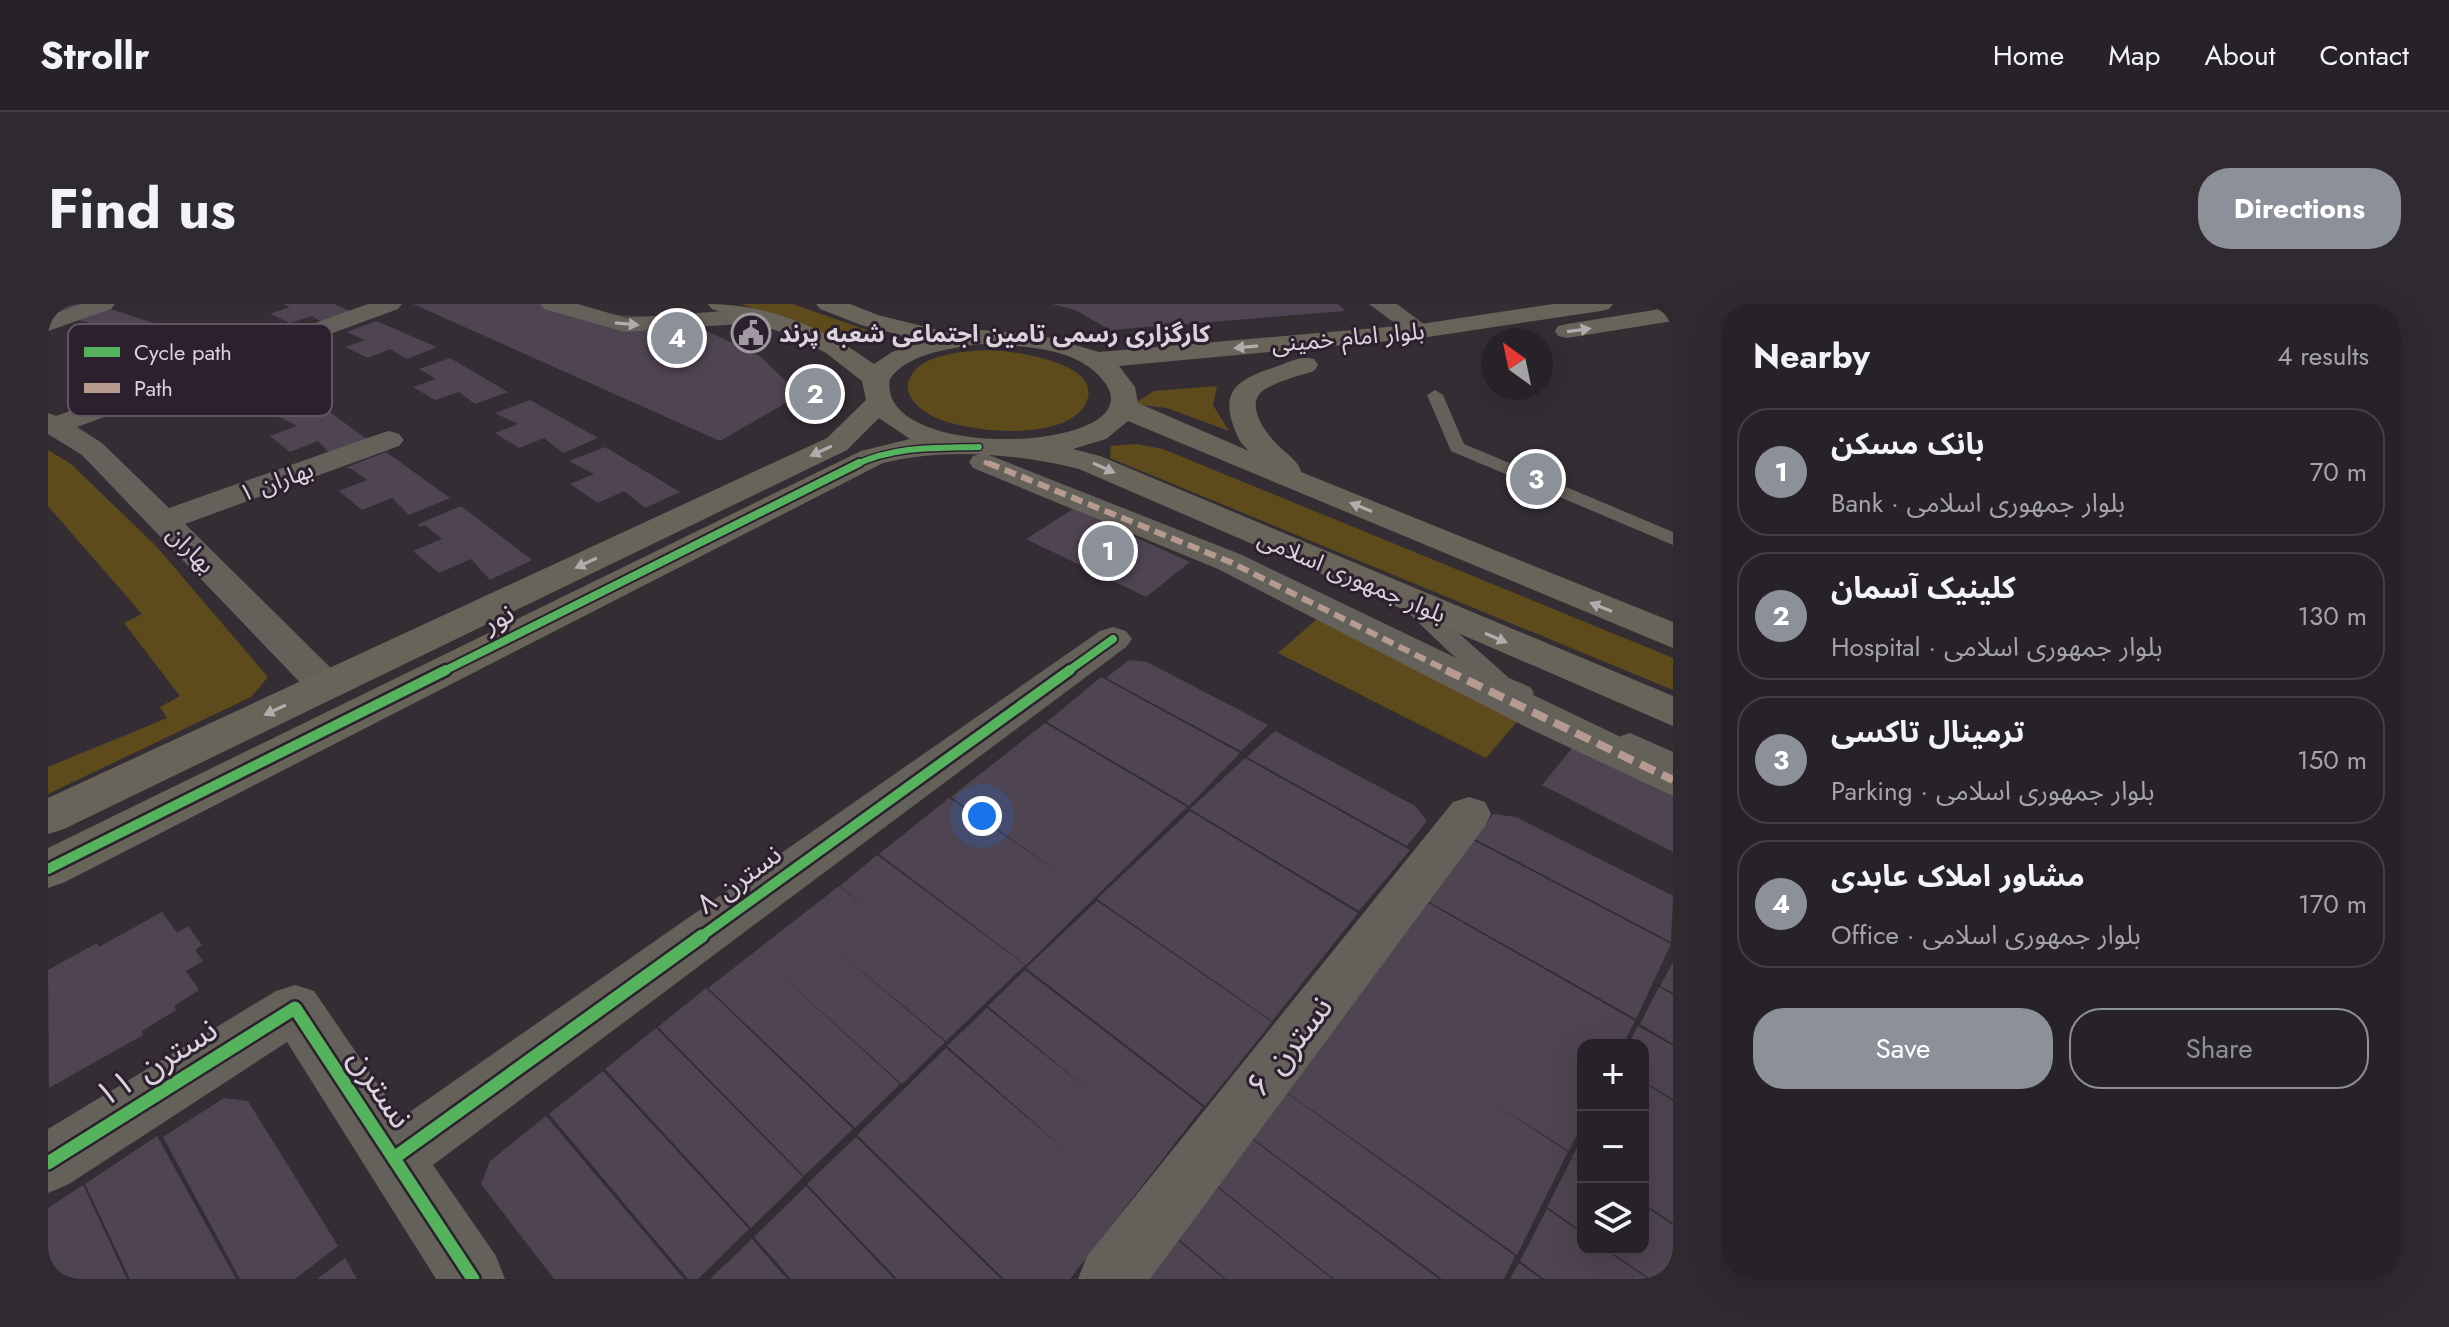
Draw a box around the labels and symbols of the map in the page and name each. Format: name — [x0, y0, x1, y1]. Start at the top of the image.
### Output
pin: 4 — [651, 308, 703, 368]
public building icon: کارگزاری رسمی تامین اجتماعی شعبه پرند — [730, 312, 772, 354]
street label: بلوار امام خمینی — [1270, 313, 1426, 362]
place label: کارگزاری رسمی تامین اجتماعی شعبه پرند — [779, 316, 1211, 351]
one-way arrow — [615, 318, 640, 331]
one-way arrow — [1567, 323, 1592, 336]
legend — [68, 324, 332, 416]
north arrow — [1481, 328, 1553, 400]
text: Cycle path — [134, 336, 232, 368]
one-way arrow — [1233, 341, 1258, 354]
pin: 2 — [789, 364, 841, 424]
text: Path — [134, 372, 173, 404]
one-way arrow — [809, 444, 832, 458]
pin: 3 — [1510, 449, 1562, 509]
street label: بهاران ۱ — [234, 451, 318, 511]
one-way arrow — [1092, 462, 1116, 475]
one-way arrow — [1349, 501, 1372, 514]
street label: بهاران — [159, 517, 223, 581]
pin: 1 — [1082, 521, 1134, 581]
street label: بلوار جمهوری اسلامی — [1252, 521, 1452, 631]
one-way arrow — [574, 556, 597, 570]
street label: نور — [474, 593, 521, 644]
one-way arrow — [1589, 600, 1613, 613]
one-way arrow — [1485, 632, 1508, 645]
one-way arrow — [263, 703, 287, 717]
your location — [962, 796, 1002, 836]
street label: نسترن ۸ — [688, 834, 790, 924]
street label: نسترن ۶ — [1234, 985, 1344, 1107]
street label: نسترن ۱۱ — [85, 1005, 227, 1119]
street label: نسترن — [337, 1038, 425, 1138]

